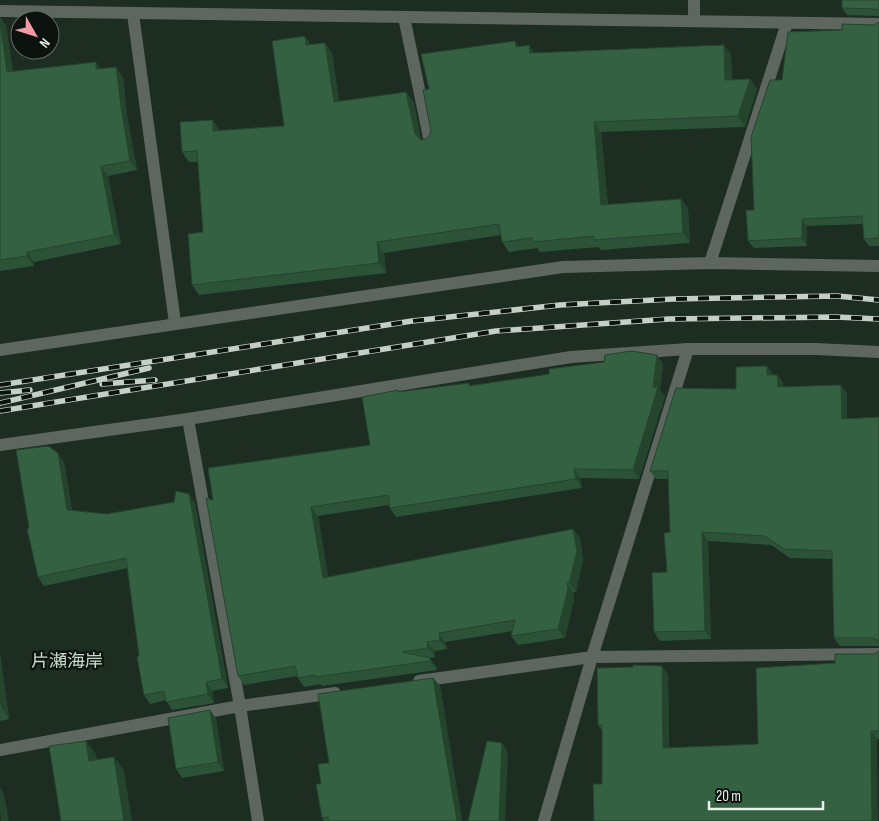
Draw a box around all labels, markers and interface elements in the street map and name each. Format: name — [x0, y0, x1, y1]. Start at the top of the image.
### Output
north arrow — [10, 10, 60, 60]
text: N — [36, 35, 54, 51]
district label: 片瀬海岸 — [31, 651, 103, 672]
scale bar — [709, 778, 823, 810]
text: 20 m — [716, 787, 741, 806]

